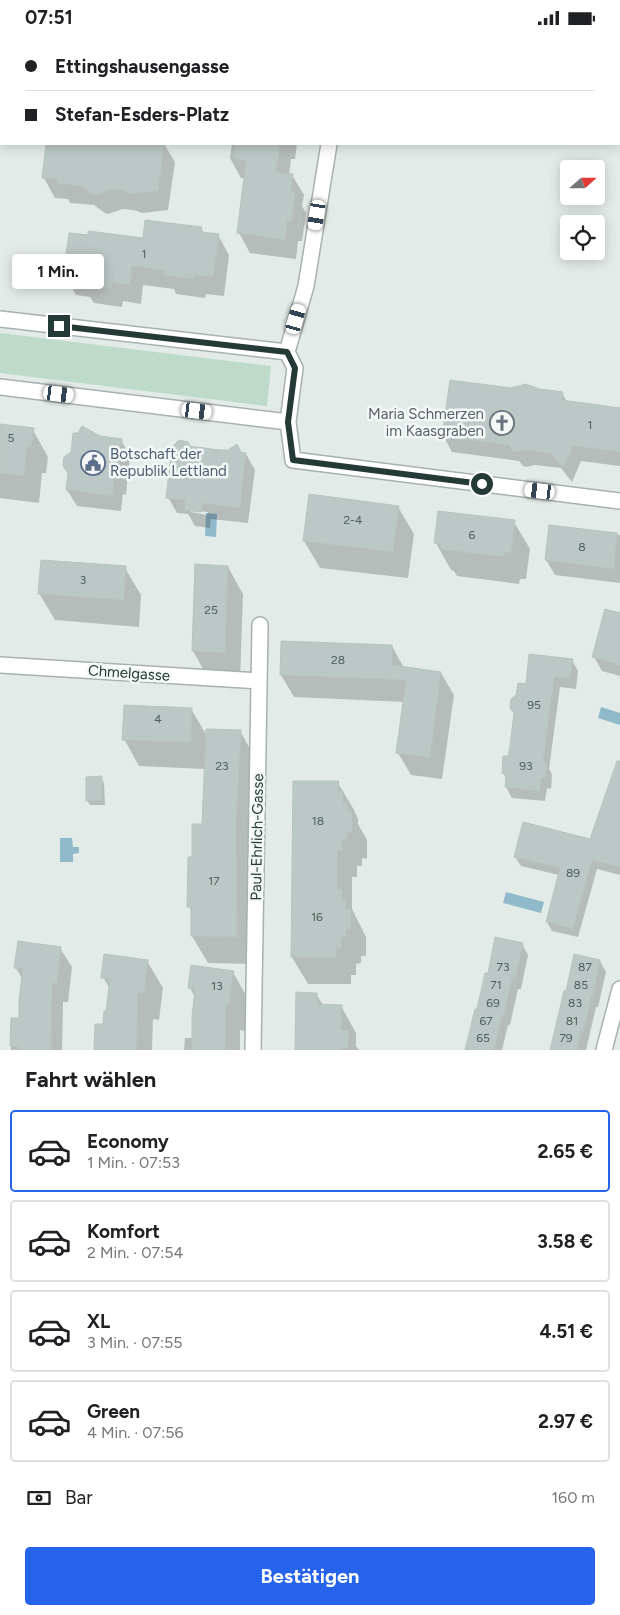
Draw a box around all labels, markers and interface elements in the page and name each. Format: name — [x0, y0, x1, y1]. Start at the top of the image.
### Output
text: 07:51 — [25, 6, 73, 29]
text: Ettingshausengasse — [55, 55, 229, 78]
text: Stefan-Esders-Platz — [55, 103, 229, 126]
north arrow — [560, 160, 605, 205]
map controls — [560, 160, 605, 260]
car — [307, 199, 326, 231]
button: locate — [560, 215, 605, 260]
house number: 1 — [142, 247, 146, 261]
callout: 1 Min. — [13, 253, 105, 289]
text: 1 Min. — [37, 262, 79, 281]
car — [284, 303, 307, 335]
route end — [48, 315, 70, 337]
car — [43, 385, 74, 403]
car — [181, 402, 212, 420]
place label: Maria Schmerzen im Kaasgraben — [368, 405, 484, 440]
church icon: Maria Schmerzen im Kaasgraben — [489, 410, 515, 436]
house number: 1 — [588, 418, 592, 432]
house number: 5 — [8, 431, 15, 445]
place label: Botschaft der Republik Lettland — [110, 445, 227, 480]
public building icon: Botschaft der Republik Lettland — [80, 450, 106, 476]
route start — [471, 473, 493, 495]
car — [524, 482, 555, 500]
house number: 2-4 — [343, 513, 363, 527]
house number: 6 — [469, 528, 476, 542]
house number: 8 — [578, 540, 586, 554]
house number: 3 — [80, 573, 86, 587]
house number: 25 — [204, 603, 218, 617]
house number: 28 — [331, 653, 345, 667]
street label: Chmelgasse — [87, 661, 171, 685]
house number: 95 — [527, 698, 541, 712]
house number: 4 — [154, 712, 162, 726]
house number: 23 — [215, 759, 229, 773]
house number: 93 — [519, 759, 533, 773]
street label: Paul-Ehrlich-Gasse — [247, 773, 267, 901]
house number: 18 — [312, 814, 324, 828]
house number: 89 — [566, 866, 580, 880]
house number: 17 — [208, 874, 220, 888]
house number: 16 — [311, 910, 323, 924]
house number: 73 — [497, 960, 509, 974]
house number: 87 — [578, 960, 592, 974]
house number: 71 — [490, 978, 502, 992]
house number: 85 — [574, 978, 588, 992]
house number: 13 — [211, 979, 223, 993]
house number: 69 — [486, 996, 500, 1010]
house number: 83 — [568, 996, 582, 1010]
house number: 67 — [479, 1014, 493, 1028]
house number: 81 — [566, 1014, 578, 1028]
house number: 65 — [476, 1031, 490, 1045]
house number: 79 — [559, 1031, 573, 1045]
text: Fahrt wählen — [25, 1066, 156, 1093]
icon: car — [27, 1129, 72, 1174]
text: Economy — [87, 1130, 169, 1153]
text: 2.65 € — [538, 1140, 593, 1163]
text: 1 Min. · 07:53 — [87, 1153, 180, 1172]
icon: car — [27, 1219, 72, 1264]
text: Komfort — [87, 1220, 160, 1243]
text: 3.58 € — [537, 1230, 593, 1253]
text: 2 Min. · 07:54 — [87, 1243, 183, 1262]
icon: car — [27, 1309, 72, 1354]
text: XL — [87, 1310, 110, 1333]
text: 4.51 € — [539, 1320, 593, 1343]
text: 3 Min. · 07:55 — [87, 1333, 182, 1352]
icon: car — [27, 1399, 72, 1444]
text: Green — [87, 1400, 140, 1423]
text: 2.97 € — [538, 1410, 593, 1433]
text: 4 Min. · 07:56 — [87, 1423, 184, 1442]
icon: cash — [25, 1484, 53, 1512]
text: Bar — [65, 1486, 93, 1509]
text: 160 m — [552, 1488, 595, 1507]
button: Bestätigen — [25, 1547, 595, 1605]

